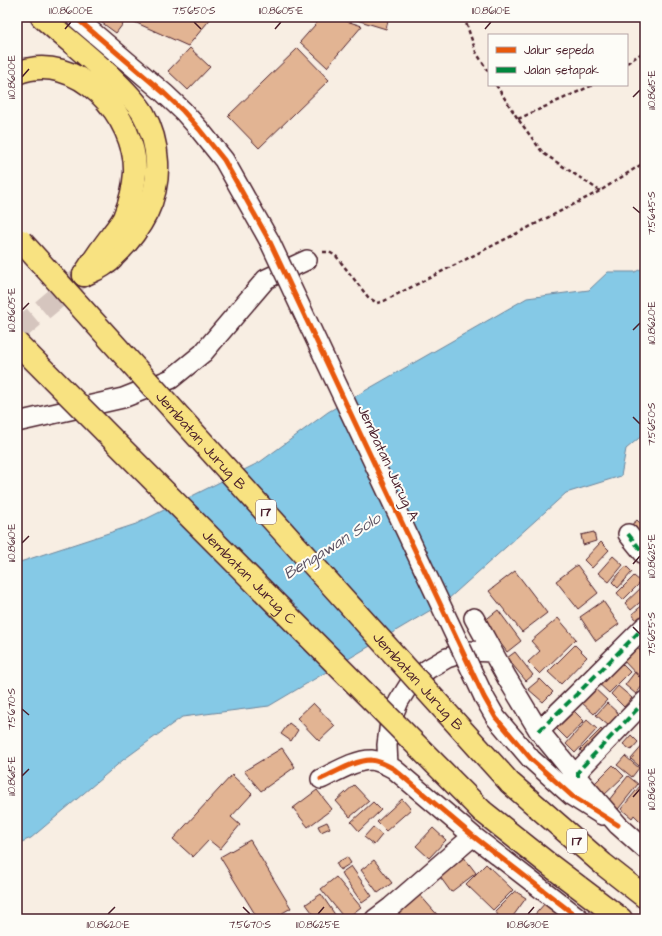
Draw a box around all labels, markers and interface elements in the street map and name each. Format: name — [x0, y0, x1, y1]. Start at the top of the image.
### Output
text: 110.8600°E — [49, 4, 93, 18]
text: 7.5650°S — [173, 4, 216, 18]
text: 110.8605°E — [259, 4, 303, 18]
text: 110.8610°E — [472, 4, 510, 18]
legend — [488, 34, 628, 86]
text: Jalur sepeda — [524, 42, 594, 59]
text: 110.8600°E — [5, 55, 19, 99]
text: Jalan setapak — [524, 62, 600, 79]
text: 110.8615°E — [645, 70, 659, 110]
text: 7.5645°S — [645, 191, 659, 235]
text: 110.8605°E — [5, 288, 19, 332]
text: 110.8620°E — [645, 301, 659, 345]
street label: Jembatan Jurug B — [151, 387, 252, 495]
street label: Jembatan Jurug A — [351, 402, 424, 525]
text: 7.5650°S — [645, 402, 659, 445]
road number: 17 — [256, 500, 276, 524]
water label: Bengawan Solo — [279, 507, 386, 586]
text: 110.8610°E — [5, 524, 19, 562]
street label: Jembatan Jurug C — [197, 525, 302, 630]
text: 110.8625°E — [645, 534, 659, 578]
text: 7.5655°S — [645, 612, 659, 656]
street label: Jembatan Jurug B — [368, 627, 469, 736]
text: 7.5670°S — [5, 687, 19, 730]
text: 110.8615°E — [5, 756, 19, 796]
text: 110.8630°E — [645, 768, 659, 810]
road number: 17 — [567, 829, 587, 853]
text: 110.8620°E — [86, 918, 130, 932]
text: 7.5670°S — [229, 918, 272, 932]
text: 110.8625°E — [296, 918, 340, 932]
text: 110.8630°E — [507, 918, 549, 932]

